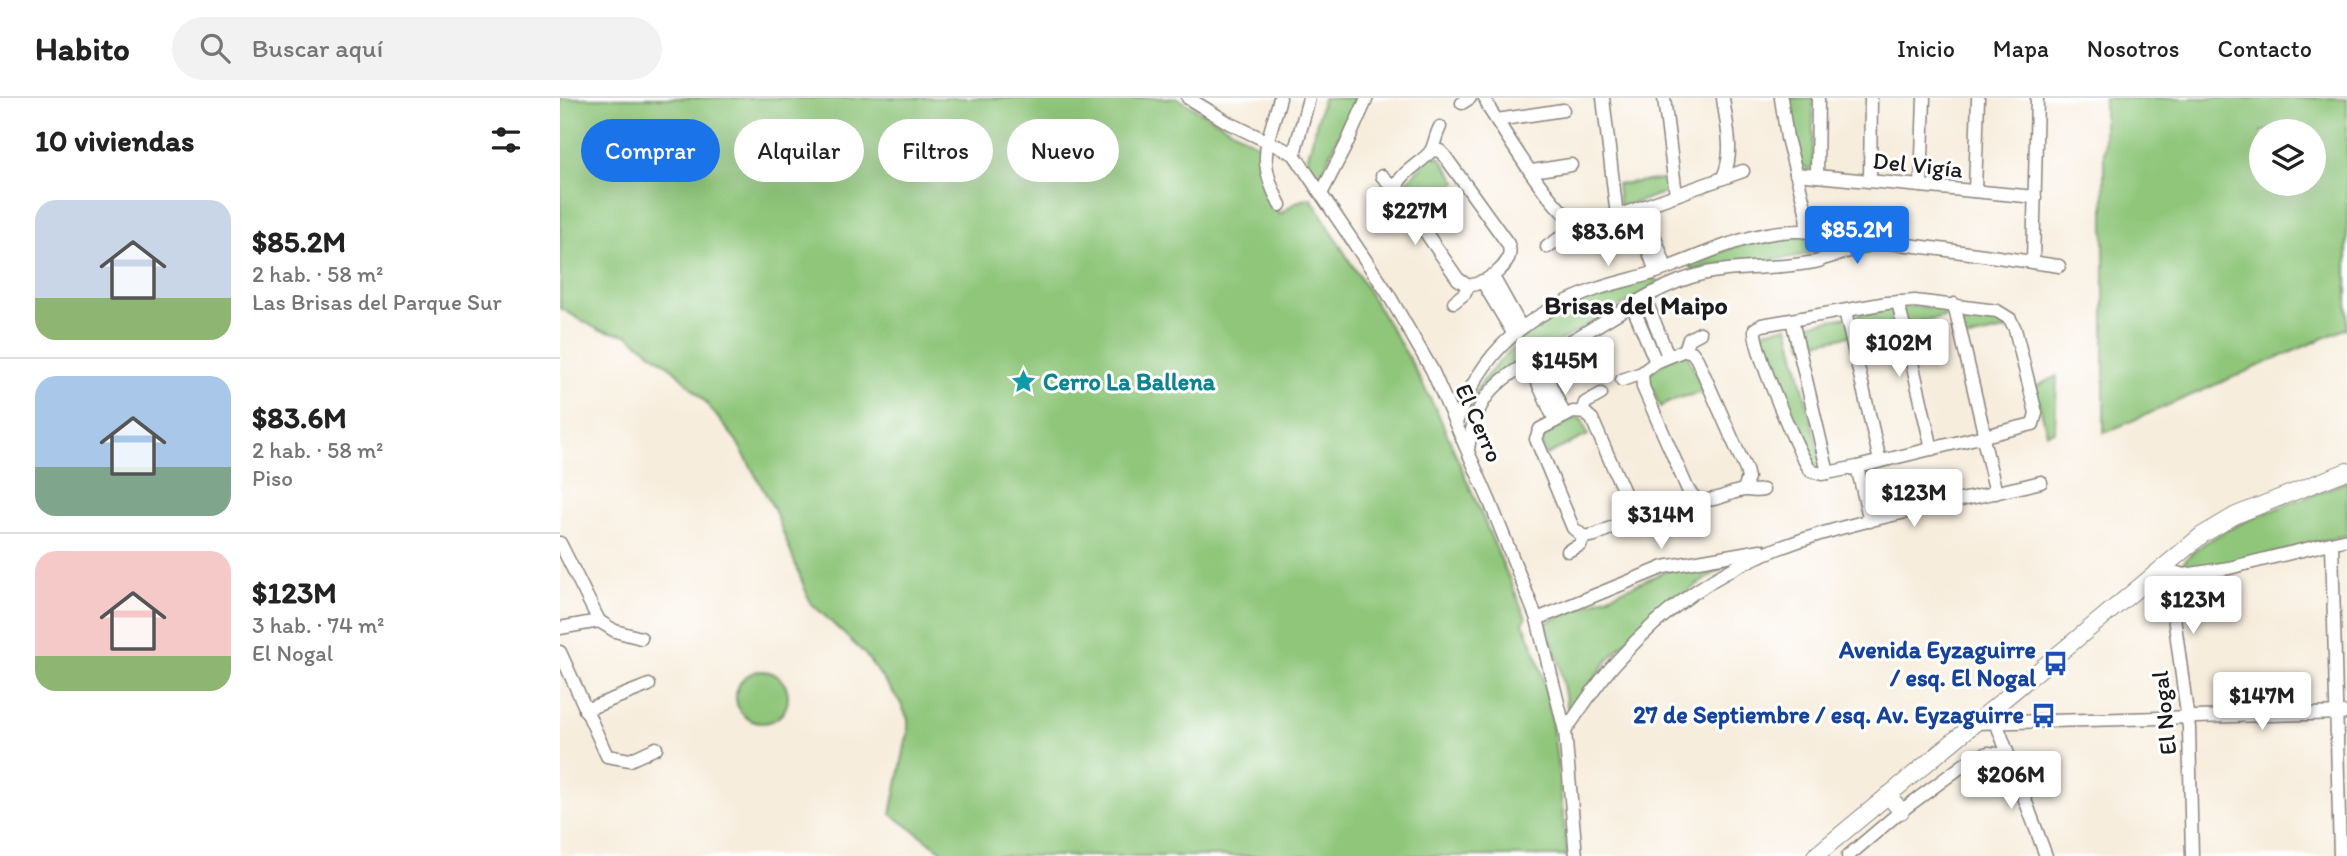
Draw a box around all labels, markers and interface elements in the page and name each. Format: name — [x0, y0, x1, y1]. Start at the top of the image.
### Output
search box — [172, 17, 662, 80]
text: Habito — [35, 29, 130, 68]
icon: search — [196, 29, 234, 67]
text: Buscar aquí — [252, 32, 383, 64]
text: Inicio — [1897, 34, 1955, 63]
text: Mapa — [1993, 34, 2049, 63]
text: Nosotros — [2087, 34, 2179, 63]
text: Contacto — [2217, 34, 2312, 63]
chip: Comprar — [581, 119, 720, 182]
chip: Alquilar — [734, 119, 864, 182]
chip: Filtros — [878, 119, 993, 182]
chip: Nuevo — [1007, 119, 1119, 182]
map controls — [2249, 119, 2326, 196]
button: layers — [2249, 119, 2326, 196]
icon: filters — [487, 121, 525, 159]
text: 10 viviendas — [35, 122, 194, 159]
street label: Del Vigía — [1871, 145, 1965, 184]
pin: $227M — [1366, 188, 1464, 247]
text: $227M — [1382, 196, 1448, 224]
pin: $85.2M — [1800, 206, 1914, 266]
pin: $83.6M — [1551, 208, 1665, 268]
text: $85.2M — [1821, 215, 1893, 243]
text: $83.6M — [1572, 217, 1644, 245]
text: $85.2M — [252, 223, 346, 260]
icon: home — [91, 228, 175, 312]
text: 2 hab. · 58 m² — [252, 260, 384, 288]
text: Las Brisas del Parque Sur — [252, 288, 502, 316]
district label: Brisas del Maipo — [1544, 289, 1728, 321]
pin: $102M — [1850, 320, 1948, 379]
text: $102M — [1866, 328, 1932, 356]
pin: $145M — [1516, 338, 1614, 397]
text: $145M — [1532, 346, 1598, 374]
place label: Cerro La Ballena — [1043, 367, 1216, 396]
place icon: Cerro La Ballena — [1009, 368, 1037, 396]
street label: El Cerro — [1449, 379, 1510, 467]
text: $83.6M — [252, 399, 347, 436]
icon: home — [91, 404, 175, 488]
text: 2 hab. · 58 m² — [252, 436, 384, 464]
text: Piso — [252, 464, 293, 492]
pin: $123M — [1865, 470, 1963, 529]
text: $123M — [1881, 478, 1947, 506]
pin: $314M — [1612, 491, 1710, 551]
text: $314M — [1628, 500, 1694, 528]
text: $123M — [252, 574, 337, 611]
pin: $123M — [2144, 576, 2242, 636]
icon: home — [91, 579, 175, 663]
text: $123M — [2160, 585, 2226, 613]
text: 3 hab. · 74 m² — [252, 611, 384, 639]
place label: Avenida Eyzaguirre / esq. El Nogal — [1838, 635, 2036, 693]
text: El Nogal — [252, 639, 333, 667]
bus stop icon: Avenida Eyzaguirre / esq. El Nogal — [2042, 650, 2070, 678]
street label: El Nogal — [2145, 669, 2182, 757]
pin: $147M — [2213, 672, 2311, 732]
text: $147M — [2229, 681, 2295, 709]
place label: 27 de Septiembre / esq. Av. Eyzaguirre — [1633, 700, 2024, 730]
bus stop icon: 27 de Septiembre / esq. Av. Eyzaguirre — [2030, 701, 2058, 729]
pin: $206M — [1962, 752, 2060, 811]
text: $206M — [1977, 760, 2045, 788]

